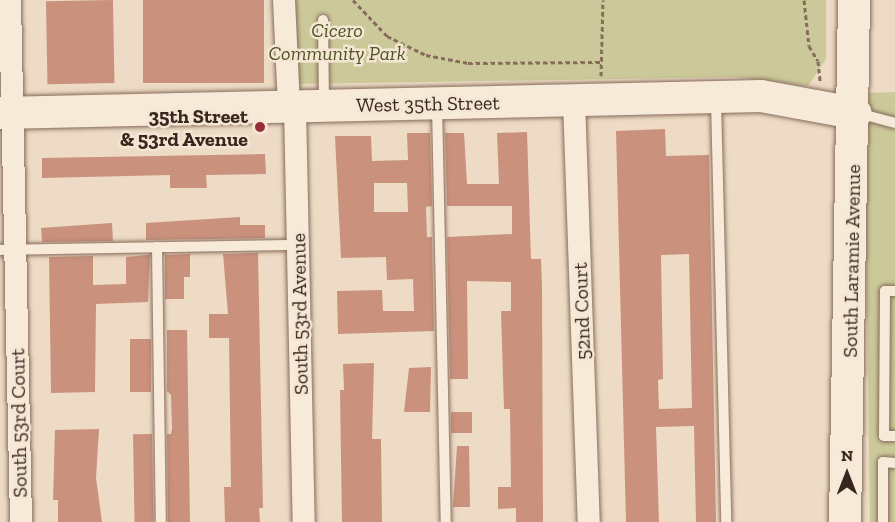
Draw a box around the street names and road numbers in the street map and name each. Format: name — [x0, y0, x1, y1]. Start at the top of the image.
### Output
street label: West 35th Street — [356, 91, 500, 117]
street label: South Laramie Avenue — [838, 164, 866, 358]
street label: South 53rd Avenue — [287, 233, 313, 395]
street label: 52nd Court — [568, 262, 596, 360]
street label: South 53rd Court — [6, 348, 32, 498]

